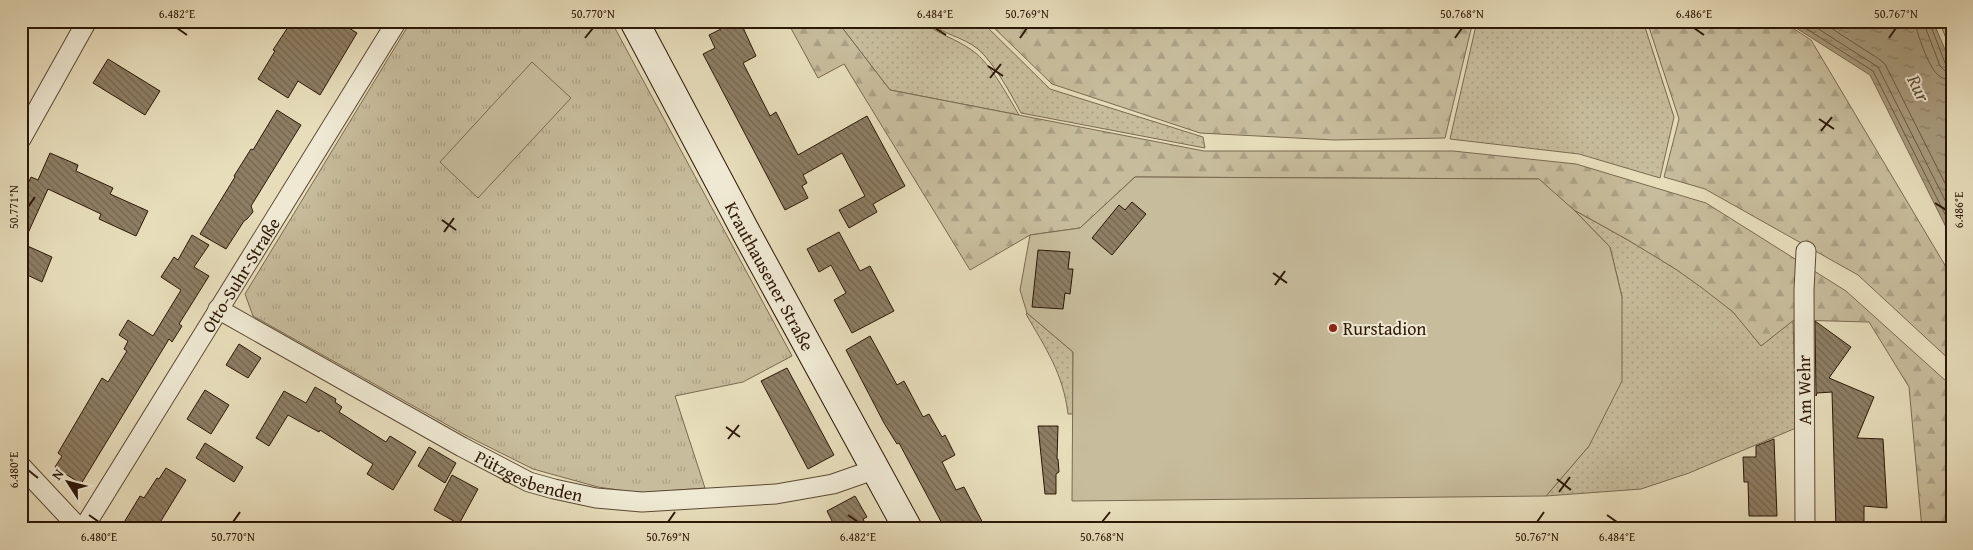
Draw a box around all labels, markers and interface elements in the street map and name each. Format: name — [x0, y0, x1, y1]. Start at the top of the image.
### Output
text: 6.482°E — [159, 5, 195, 22]
text: 50.770°N — [571, 5, 615, 22]
text: 6.484°E — [917, 5, 953, 22]
text: 50.769°N — [1005, 5, 1049, 22]
text: 50.768°N — [1440, 5, 1484, 22]
text: 6.486°E — [1676, 5, 1712, 22]
text: 50.767°N — [1874, 5, 1918, 22]
water label: Rur — [1900, 69, 1938, 107]
text: 50.771°N — [5, 185, 22, 229]
text: 6.486°E — [1950, 192, 1967, 228]
street label: Krauthausener Straße — [718, 196, 822, 356]
street label: Otto-Suhr-Straße — [194, 212, 286, 338]
place label: Rurstadion — [1343, 315, 1426, 342]
marker: Rurstadion — [1327, 322, 1339, 334]
street label: Am Wehr — [1790, 354, 1818, 425]
street label: Pützgesbenden — [470, 443, 585, 508]
text: 6.480°E — [5, 452, 22, 488]
north arrow — [42, 458, 92, 508]
text: N — [47, 464, 69, 484]
text: 6.480°E — [81, 528, 117, 545]
text: 50.770°N — [211, 528, 255, 545]
text: 50.769°N — [646, 528, 690, 545]
text: 6.482°E — [840, 528, 876, 545]
text: 50.768°N — [1080, 528, 1124, 545]
text: 50.767°N — [1515, 528, 1559, 545]
text: 6.484°E — [1599, 528, 1635, 545]

